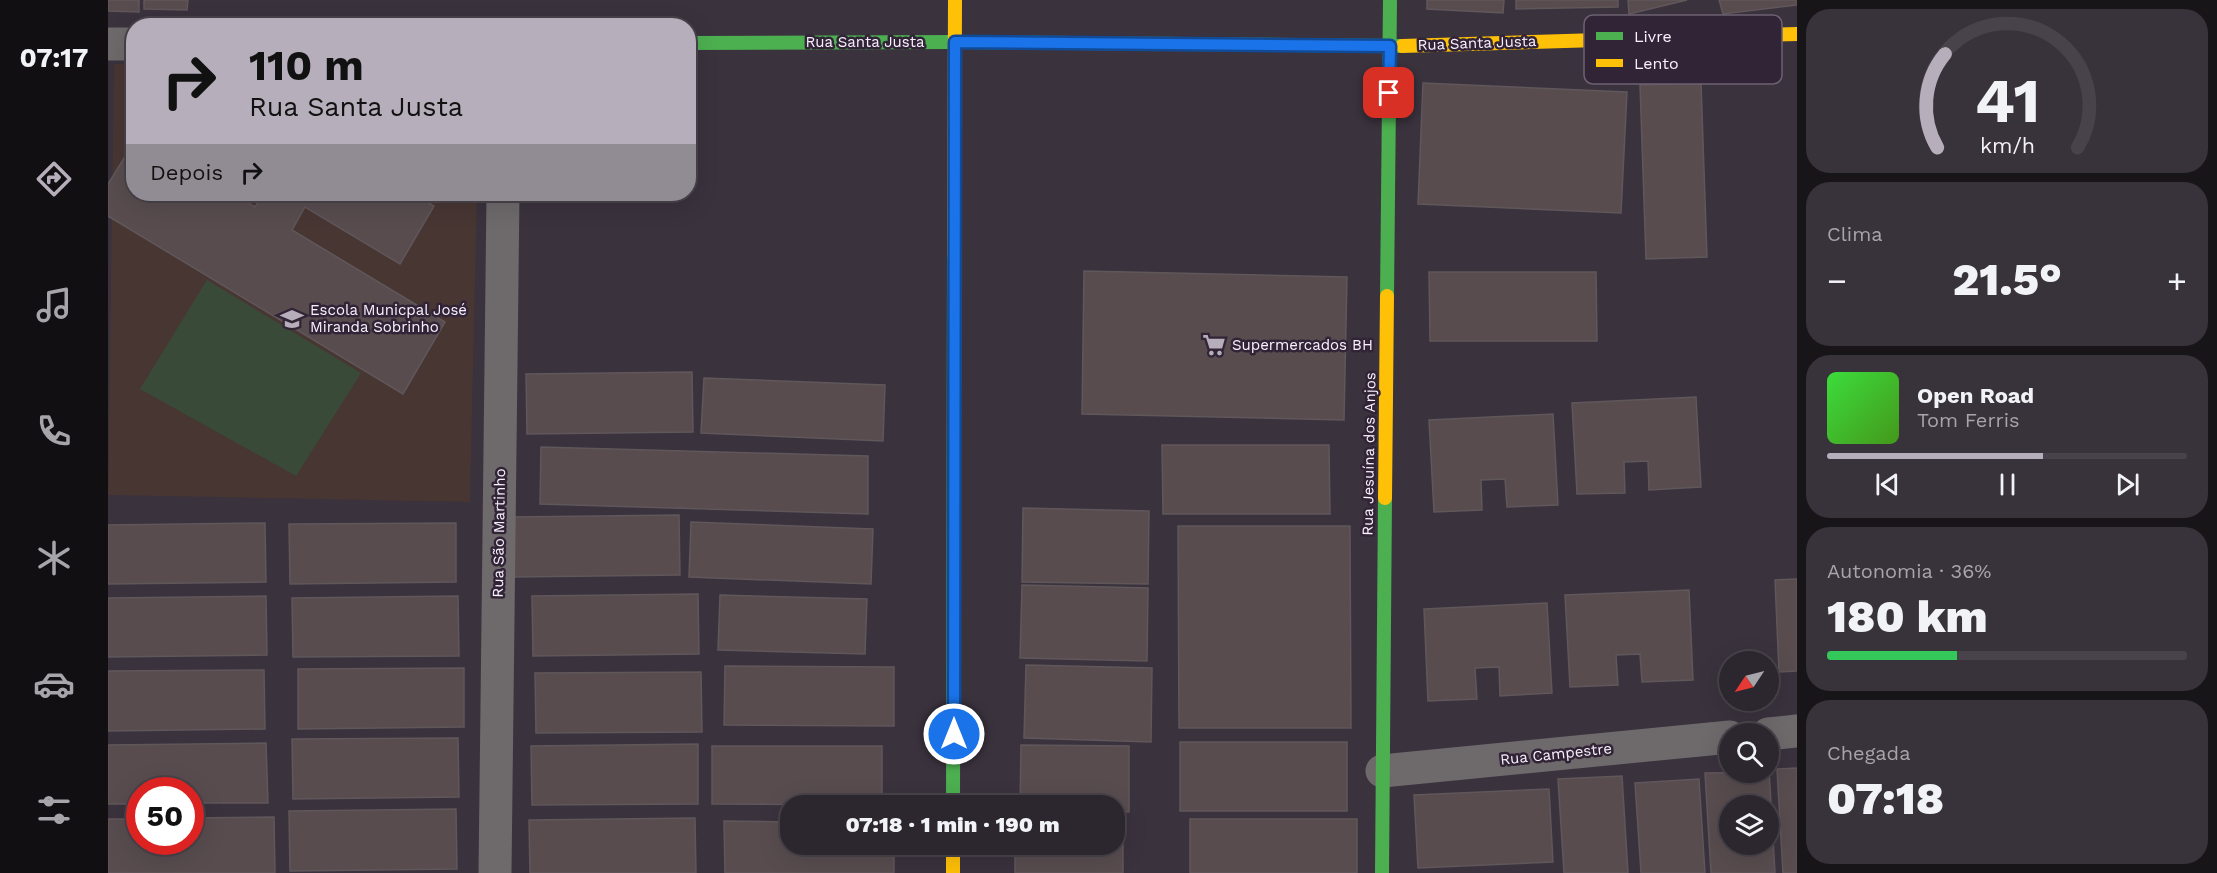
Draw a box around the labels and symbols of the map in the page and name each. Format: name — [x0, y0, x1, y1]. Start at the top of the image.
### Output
legend — [1584, 15, 1782, 84]
text: Livre — [1634, 27, 1672, 46]
street label: Rua Santa Justa — [1417, 32, 1537, 54]
street label: Rua Santa Justa — [806, 33, 925, 51]
text: Lento — [1634, 54, 1679, 73]
pin — [1363, 67, 1414, 118]
place label: Escola Municpal José Miranda Sobrinho — [310, 301, 467, 336]
school or university icon: Escola Municpal José Miranda Sobrinho — [279, 306, 305, 332]
supermarket icon: Supermercados BH — [1201, 332, 1227, 358]
place label: Supermercados BH — [1232, 336, 1373, 354]
street label: Rua Jesuína dos Anjos — [1359, 372, 1379, 536]
street label: Rua São Martinho — [489, 468, 509, 598]
north arrow — [1719, 651, 1779, 711]
position arrow — [922, 702, 986, 766]
street label: Rua Campestre — [1499, 739, 1613, 769]
speed limit sign: 50 — [126, 777, 204, 855]

